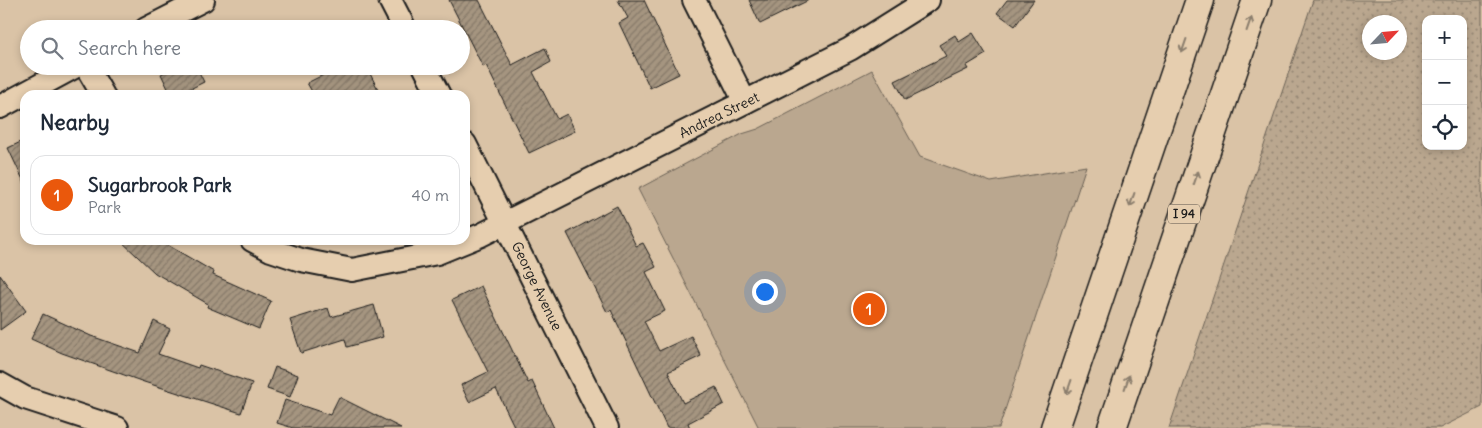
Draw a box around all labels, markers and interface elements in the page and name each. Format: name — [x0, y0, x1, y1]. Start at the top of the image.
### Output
north arrow — [1362, 15, 1407, 60]
map controls — [1422, 15, 1467, 150]
button: + — [1422, 15, 1467, 60]
one-way arrow — [1244, 17, 1254, 33]
search box — [20, 20, 470, 75]
icon: search — [38, 34, 66, 62]
text: Search here — [78, 36, 181, 60]
one-way arrow — [1179, 38, 1189, 54]
button: − — [1422, 60, 1467, 105]
street label: Andrea Street — [676, 88, 762, 142]
button: locate — [1422, 105, 1467, 150]
text: Nearby — [40, 109, 110, 136]
one-way arrow — [1192, 170, 1202, 186]
text: Sugarbrook Park — [88, 173, 232, 197]
text: 1 — [54, 185, 60, 205]
text: 40 m — [411, 185, 449, 205]
one-way arrow — [1127, 192, 1137, 208]
text: Park — [88, 197, 121, 217]
road number: I 94 — [1168, 204, 1200, 223]
street label: George Avenue — [508, 239, 566, 333]
your location — [752, 279, 778, 305]
pin: 1 — [853, 290, 885, 328]
one-way arrow — [1123, 374, 1133, 390]
one-way arrow — [1064, 379, 1073, 394]

